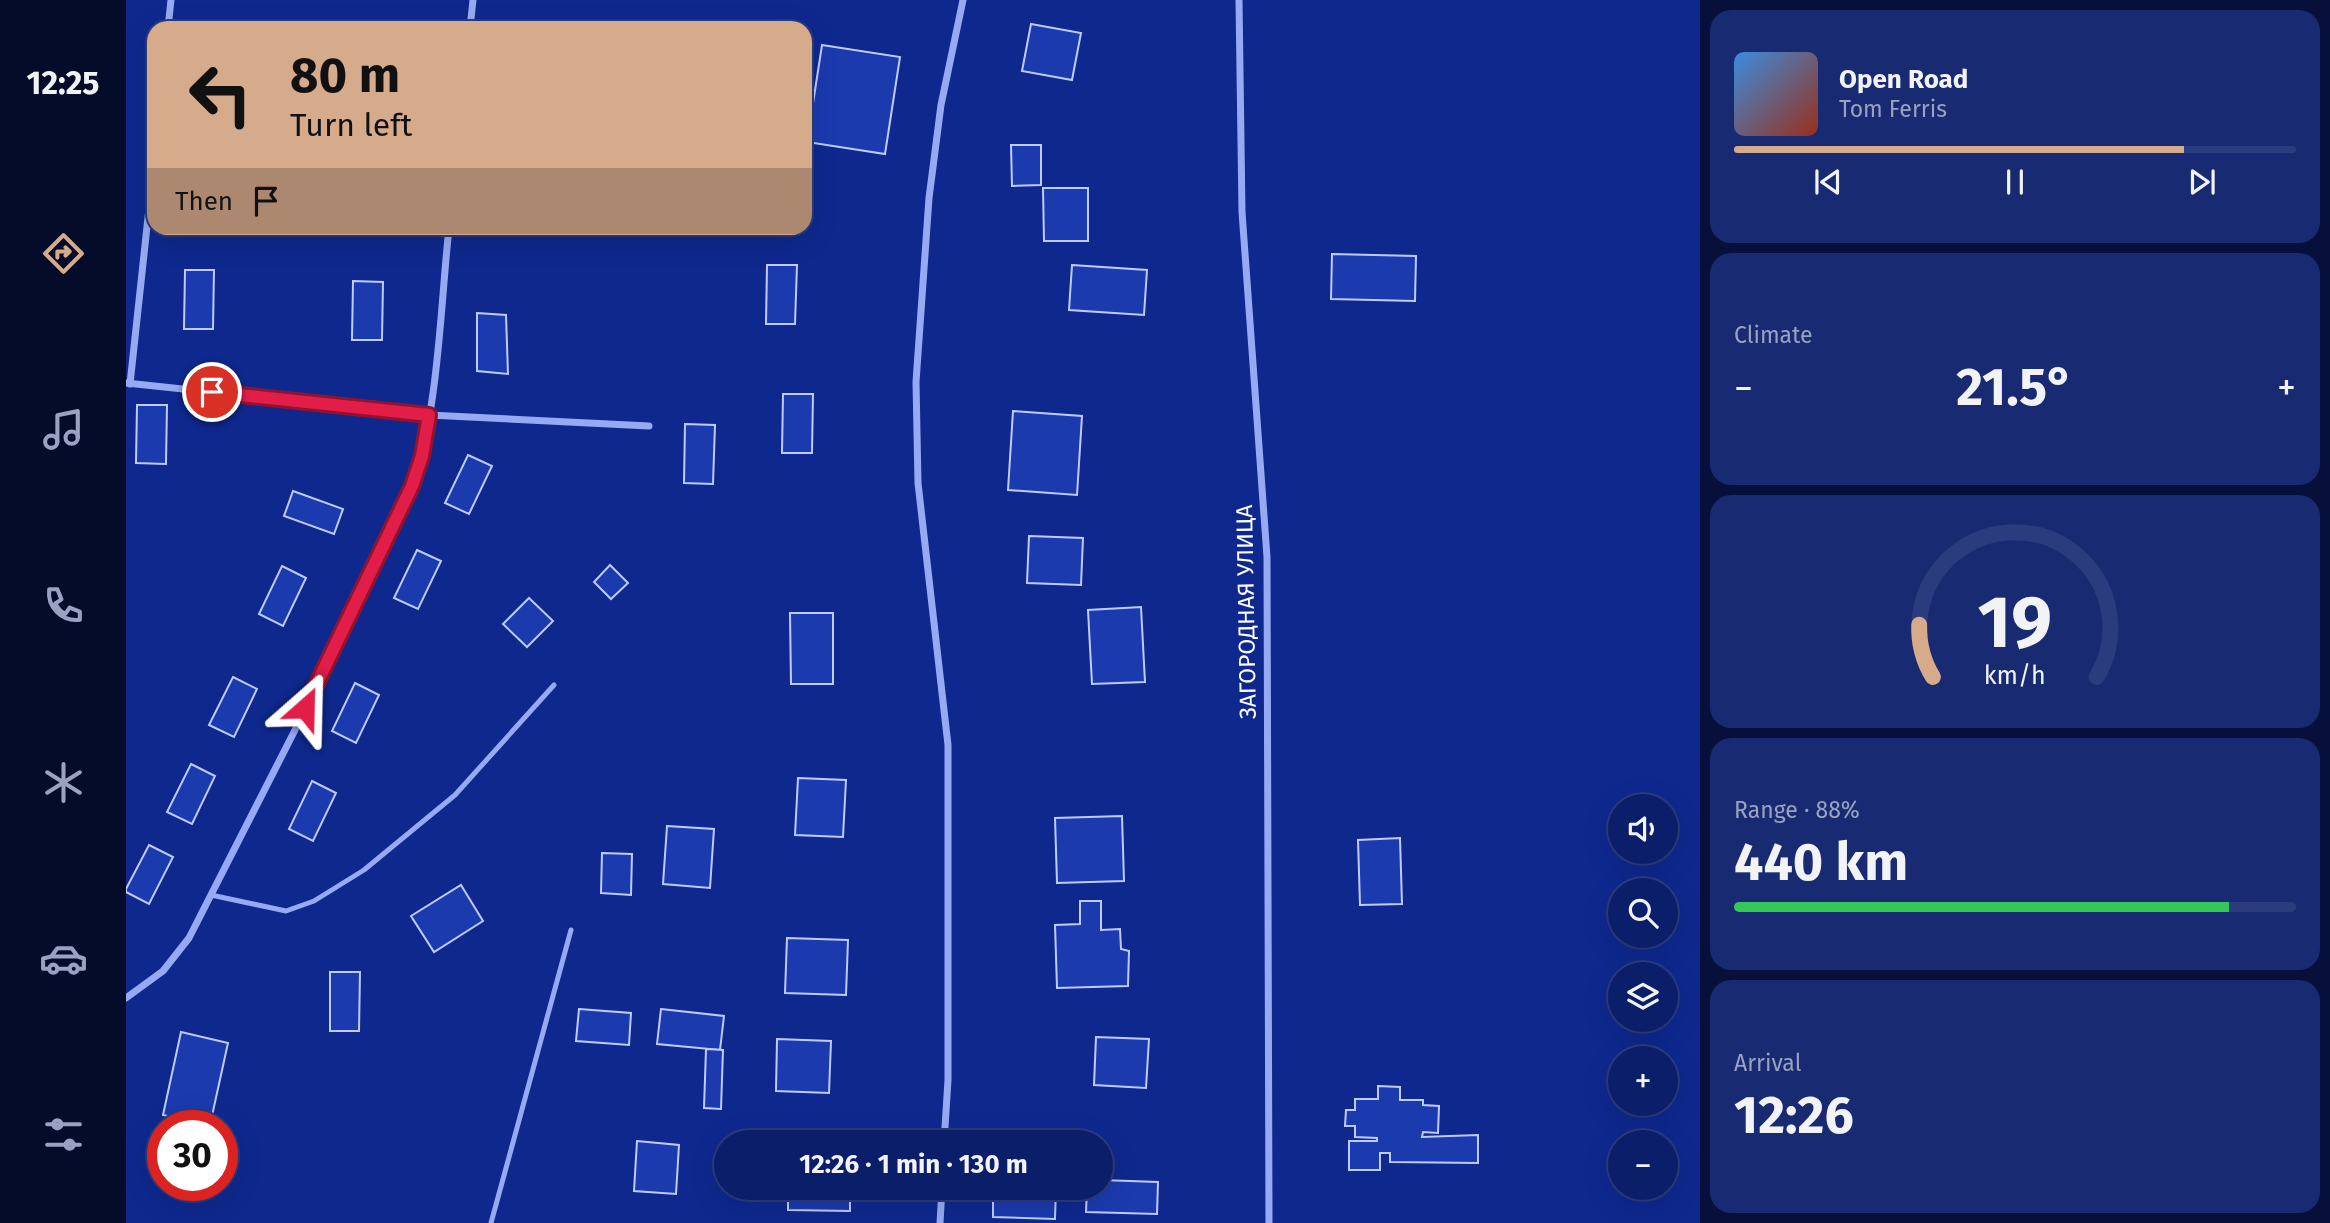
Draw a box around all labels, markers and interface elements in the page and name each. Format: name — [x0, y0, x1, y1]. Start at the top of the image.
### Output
text: 80 m — [290, 46, 400, 105]
icon: left — [175, 49, 266, 140]
text: 12:25 — [27, 64, 99, 102]
text: Open Road — [1839, 64, 1968, 95]
text: Tom Ferris — [1839, 95, 1947, 123]
text: Turn left — [290, 106, 412, 144]
icon: previous — [1809, 163, 1847, 201]
icon: pause — [1996, 163, 2034, 201]
icon: next — [2183, 163, 2221, 201]
icon: arrive — [247, 182, 285, 220]
text: Then — [175, 186, 233, 217]
icon: directions — [39, 229, 88, 278]
text: Climate — [1734, 321, 1813, 349]
text: 21.5° — [1956, 356, 2074, 419]
pin — [182, 362, 242, 422]
text: − — [1734, 365, 1753, 411]
text: + — [2277, 365, 2296, 411]
icon: arrive — [193, 373, 231, 411]
icon: music — [39, 405, 88, 454]
street label: ЗАГОРОДНАЯ УЛИЦА — [1230, 504, 1262, 719]
text: 19 — [1978, 580, 2052, 667]
icon: phone — [39, 581, 88, 630]
text: km/h — [1984, 661, 2046, 691]
position arrow — [268, 671, 342, 745]
icon: climate — [39, 758, 88, 807]
map controls — [1608, 794, 1678, 1200]
button: sound — [1608, 794, 1678, 864]
text: Range · 88% — [1734, 796, 1860, 824]
text: 440 km — [1734, 831, 1908, 894]
button: search — [1608, 878, 1678, 948]
icon: car — [39, 934, 88, 983]
button: layers — [1608, 962, 1678, 1032]
button: + — [1608, 1046, 1678, 1116]
text: Arrival — [1734, 1049, 1801, 1077]
text: 12:26 — [1734, 1084, 1854, 1147]
icon: filters — [39, 1110, 88, 1159]
speed limit sign: 30 — [147, 1110, 238, 1201]
button: − — [1608, 1130, 1678, 1200]
text: 12:26 · 1 min · 130 m — [799, 1149, 1028, 1180]

